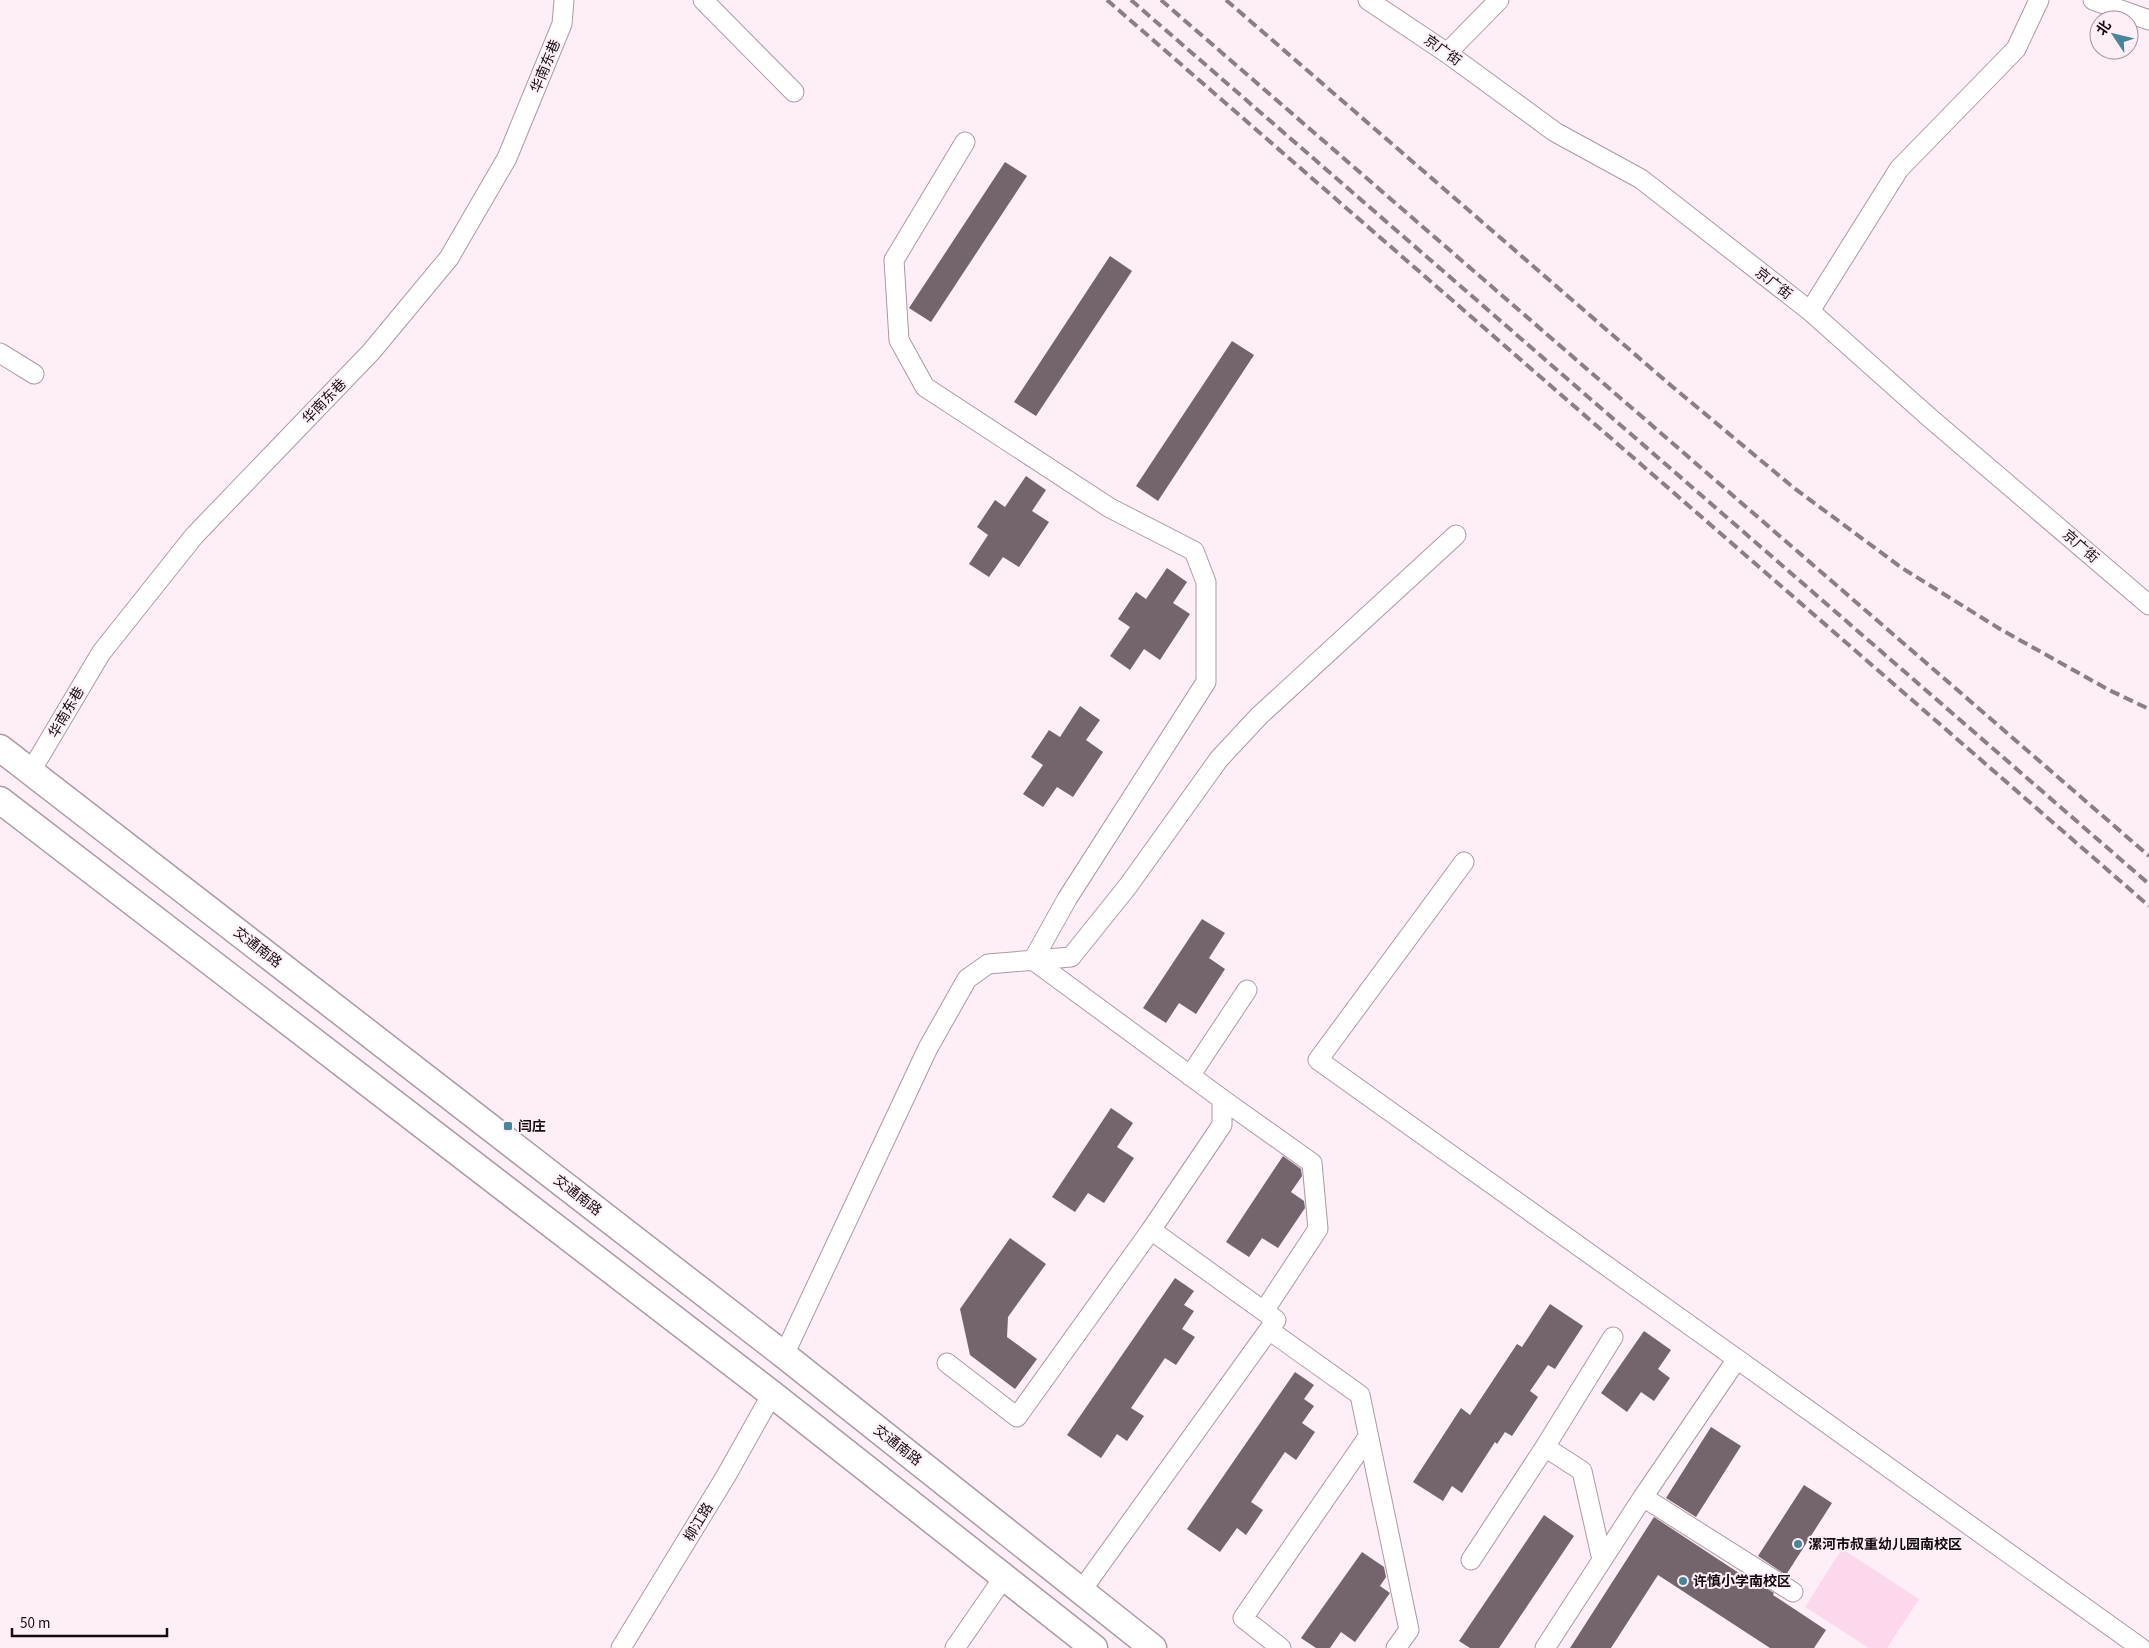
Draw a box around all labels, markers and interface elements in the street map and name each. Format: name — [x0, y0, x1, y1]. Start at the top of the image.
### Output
north arrow — [2089, 10, 2139, 60]
text: 北 — [2092, 17, 2116, 40]
street label: 京广街 — [1419, 31, 1465, 71]
street label: 华南东巷 — [526, 37, 566, 96]
street label: 京广街 — [1751, 263, 1796, 305]
street label: 华南东巷 — [298, 375, 351, 429]
street label: 京广街 — [2058, 525, 2103, 568]
street label: 华南东巷 — [44, 683, 90, 742]
street label: 交通南路 — [229, 923, 286, 973]
place label: 闫庄 — [518, 1117, 546, 1137]
marker: 闫庄 — [502, 1120, 514, 1132]
street label: 交通南路 — [549, 1171, 606, 1221]
street label: 交通南路 — [869, 1421, 926, 1471]
street label: 柳江路 — [679, 1499, 718, 1546]
place label: 漯河市叔重幼儿园南校区 — [1808, 1535, 1962, 1555]
marker: 漯河市叔重幼儿园南校区 — [1792, 1538, 1804, 1550]
place label: 许慎小学南校区 — [1693, 1572, 1791, 1592]
marker: 许慎小学南校区 — [1677, 1575, 1689, 1587]
scale bar — [12, 1606, 168, 1638]
text: 50 m — [20, 1613, 50, 1634]

